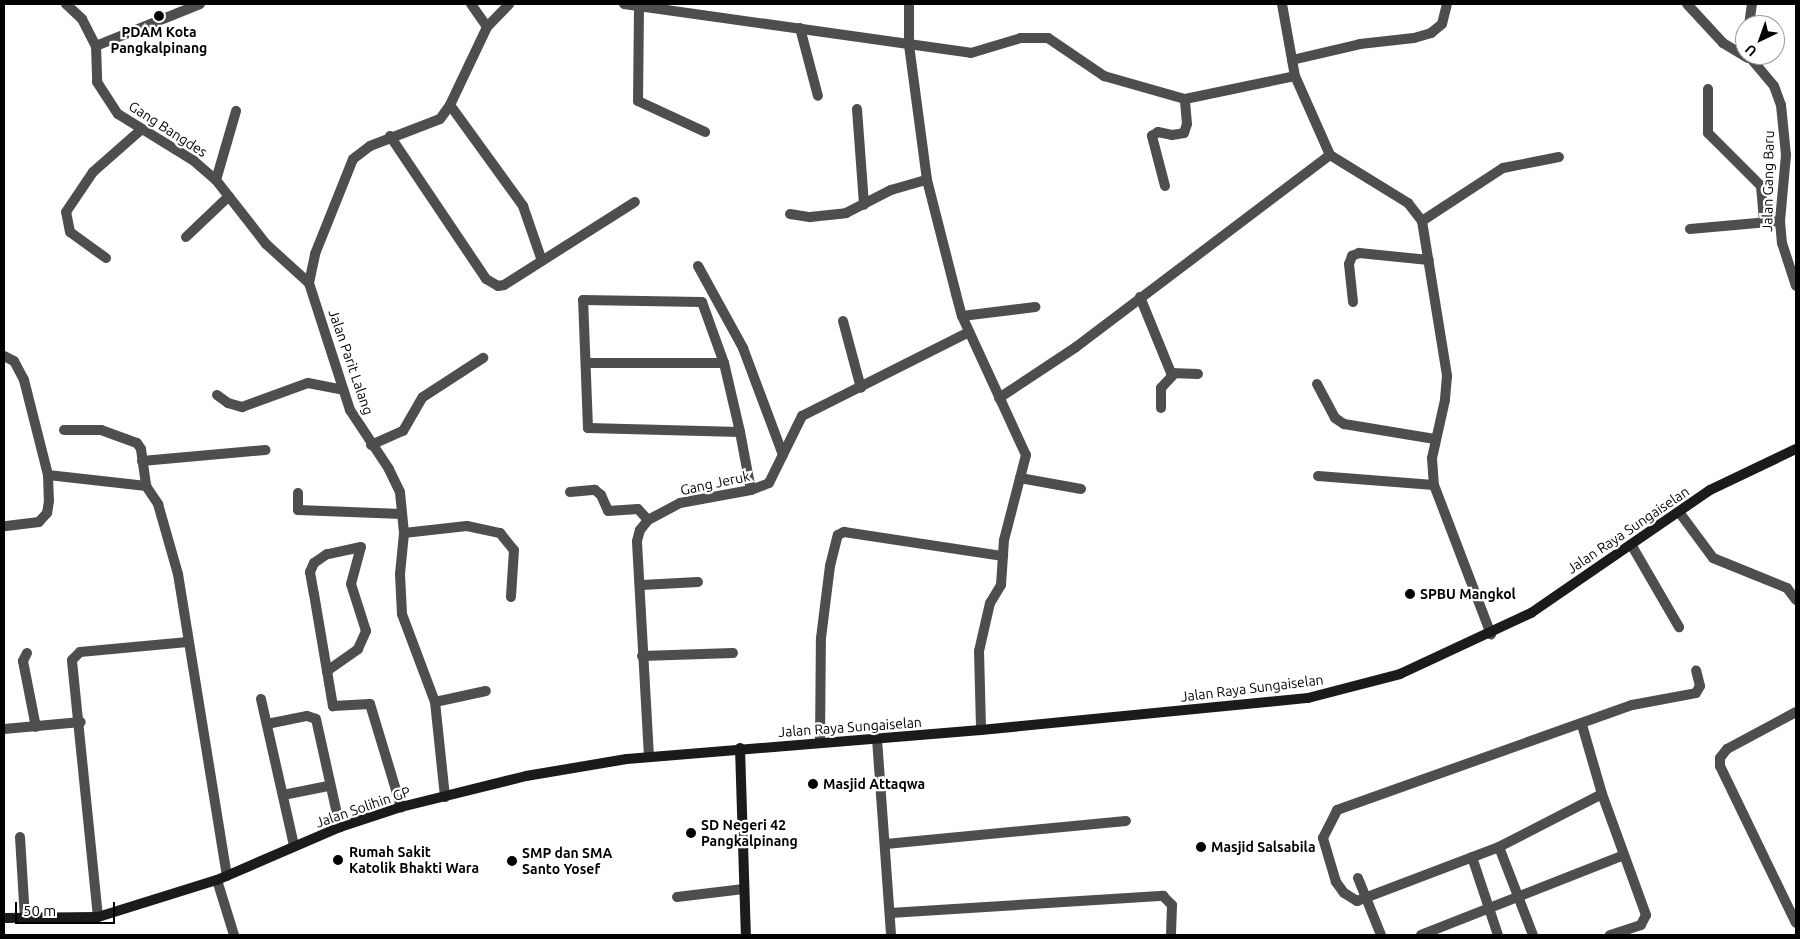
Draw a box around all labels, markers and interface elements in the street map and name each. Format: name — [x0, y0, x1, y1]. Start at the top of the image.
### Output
marker: PDAM Kota Pangkalpinang — [153, 10, 165, 22]
north arrow — [1735, 15, 1785, 65]
place label: PDAM Kota Pangkalpinang — [111, 24, 207, 56]
text: U — [1742, 41, 1760, 60]
street label: Gang Bangdes — [126, 97, 210, 161]
street label: Jalan Gang Baru — [1759, 130, 1777, 232]
street label: Jalan Parit Lalang — [325, 307, 377, 417]
street label: Gang Jeruk — [679, 467, 751, 499]
street label: Jalan Raya Sungaiselan — [1564, 483, 1692, 577]
place label: SPBU Mangkol — [1420, 586, 1516, 602]
marker: SPBU Mangkol — [1404, 588, 1416, 600]
street label: Jalan Raya Sungaiselan — [1180, 671, 1324, 705]
street label: Jalan Raya Sungaiselan — [778, 714, 922, 740]
place label: Masjid Attaqwa — [823, 776, 925, 792]
marker: Masjid Attaqwa — [807, 778, 819, 790]
street label: Jalan Solihin GP — [313, 783, 413, 831]
place label: SD Negeri 42 Pangkalpinang — [701, 817, 798, 850]
marker: SD Negeri 42 Pangkalpinang — [685, 827, 697, 839]
place label: Masjid Salsabila — [1211, 839, 1316, 855]
marker: Masjid Salsabila — [1195, 841, 1207, 853]
place label: Rumah Sakit Katolik Bhakti Wara — [349, 844, 479, 876]
place label: SMP dan SMA Santo Yosef — [522, 845, 612, 878]
marker: Rumah Sakit Katolik Bhakti Wara — [331, 853, 345, 867]
marker: SMP dan SMA Santo Yosef — [506, 855, 518, 867]
scale bar — [18, 892, 118, 924]
text: 50 m — [23, 902, 56, 919]

